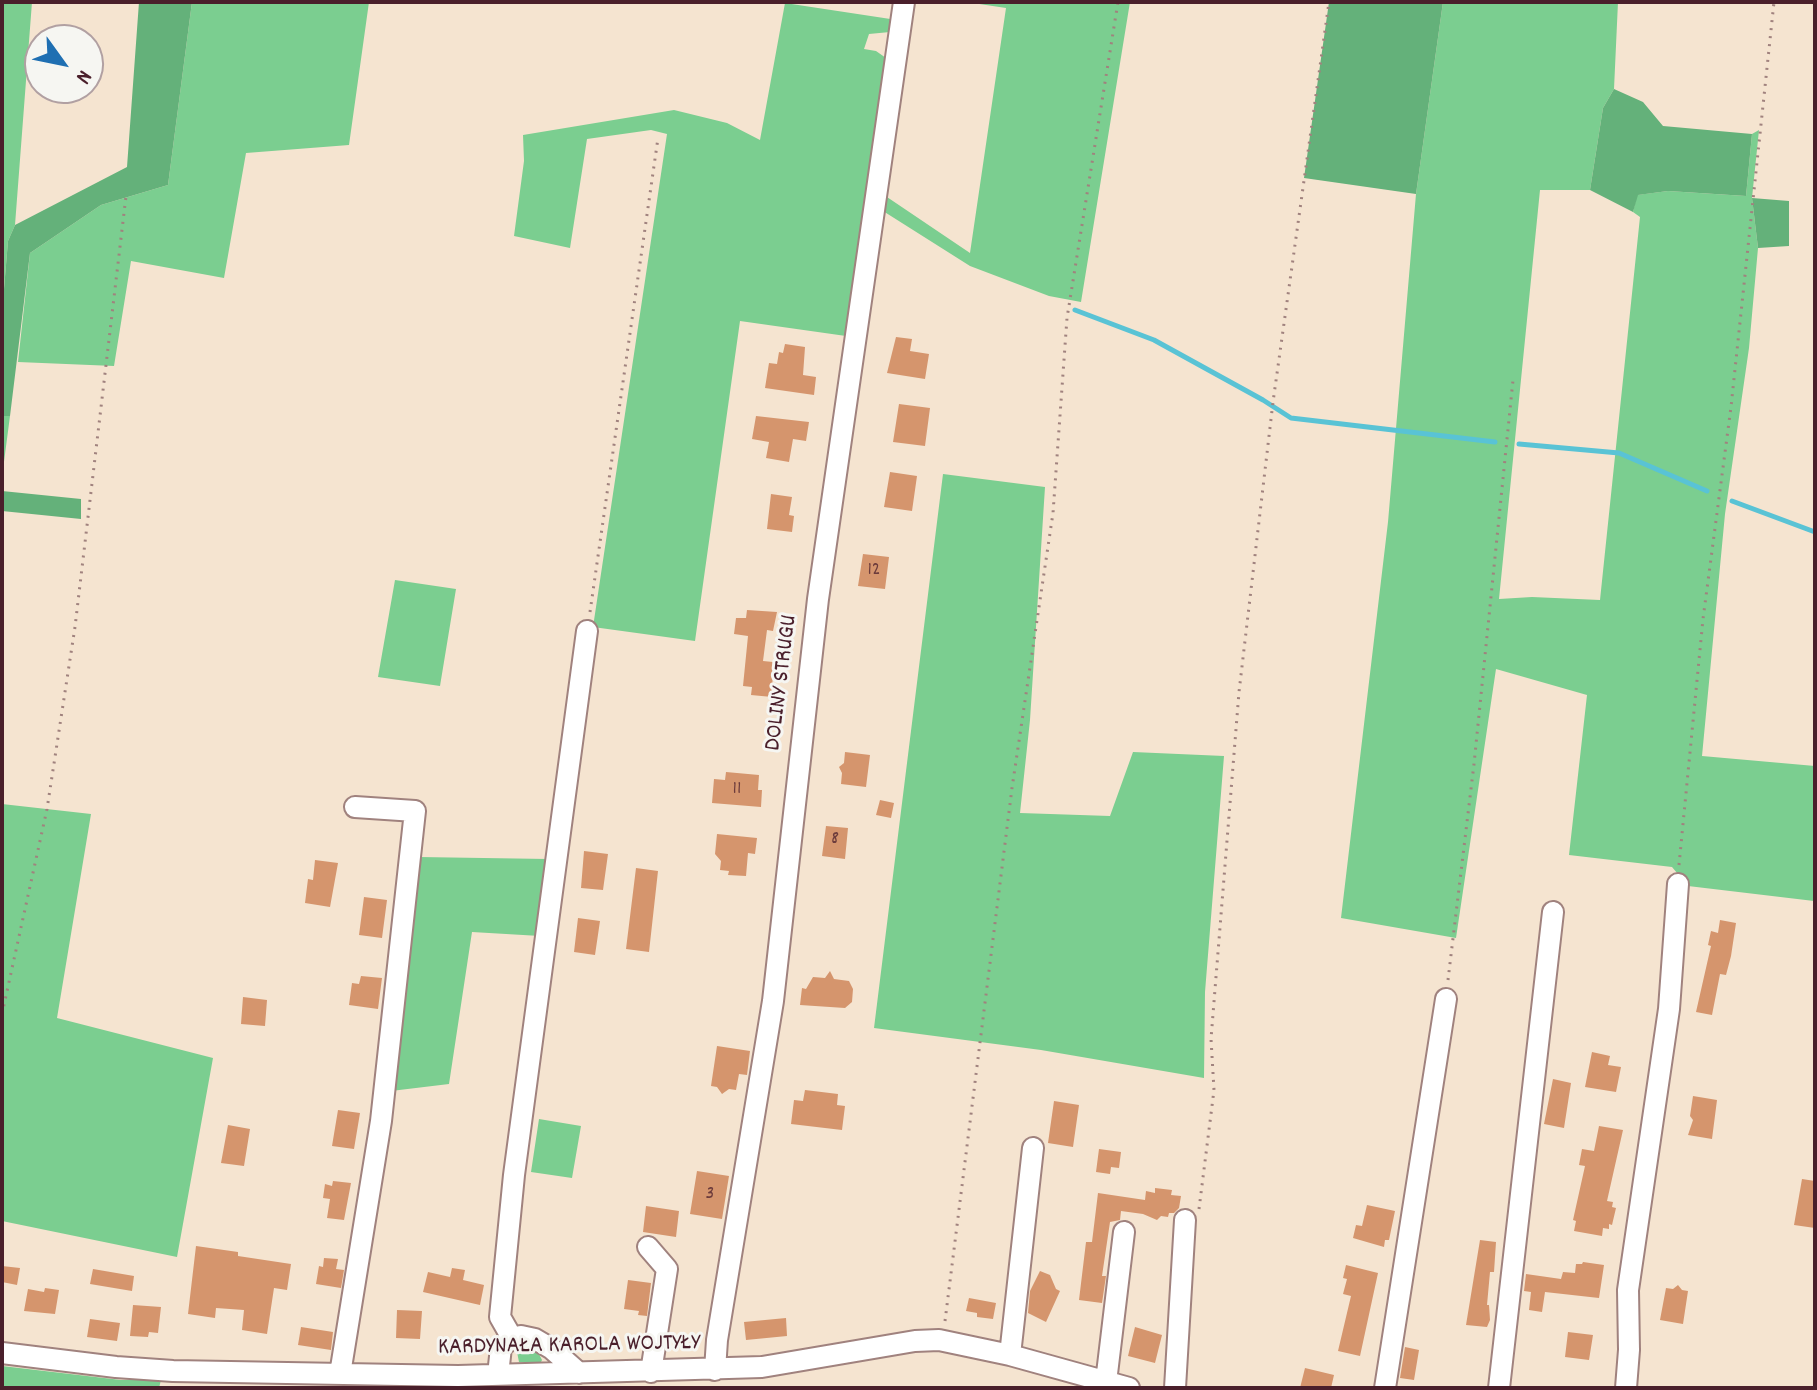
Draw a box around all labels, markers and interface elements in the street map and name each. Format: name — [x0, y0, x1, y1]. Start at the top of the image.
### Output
north arrow — [24, 24, 104, 104]
text: N — [67, 63, 99, 89]
house number: 12 — [867, 559, 881, 583]
street label: DOLINY STRUGU — [760, 613, 806, 753]
house number: 11 — [733, 778, 741, 802]
house number: 8 — [831, 828, 839, 852]
house number: 3 — [706, 1183, 714, 1207]
street label: KARDYNAŁA KAROLA WOJTYŁY — [438, 1330, 700, 1364]

